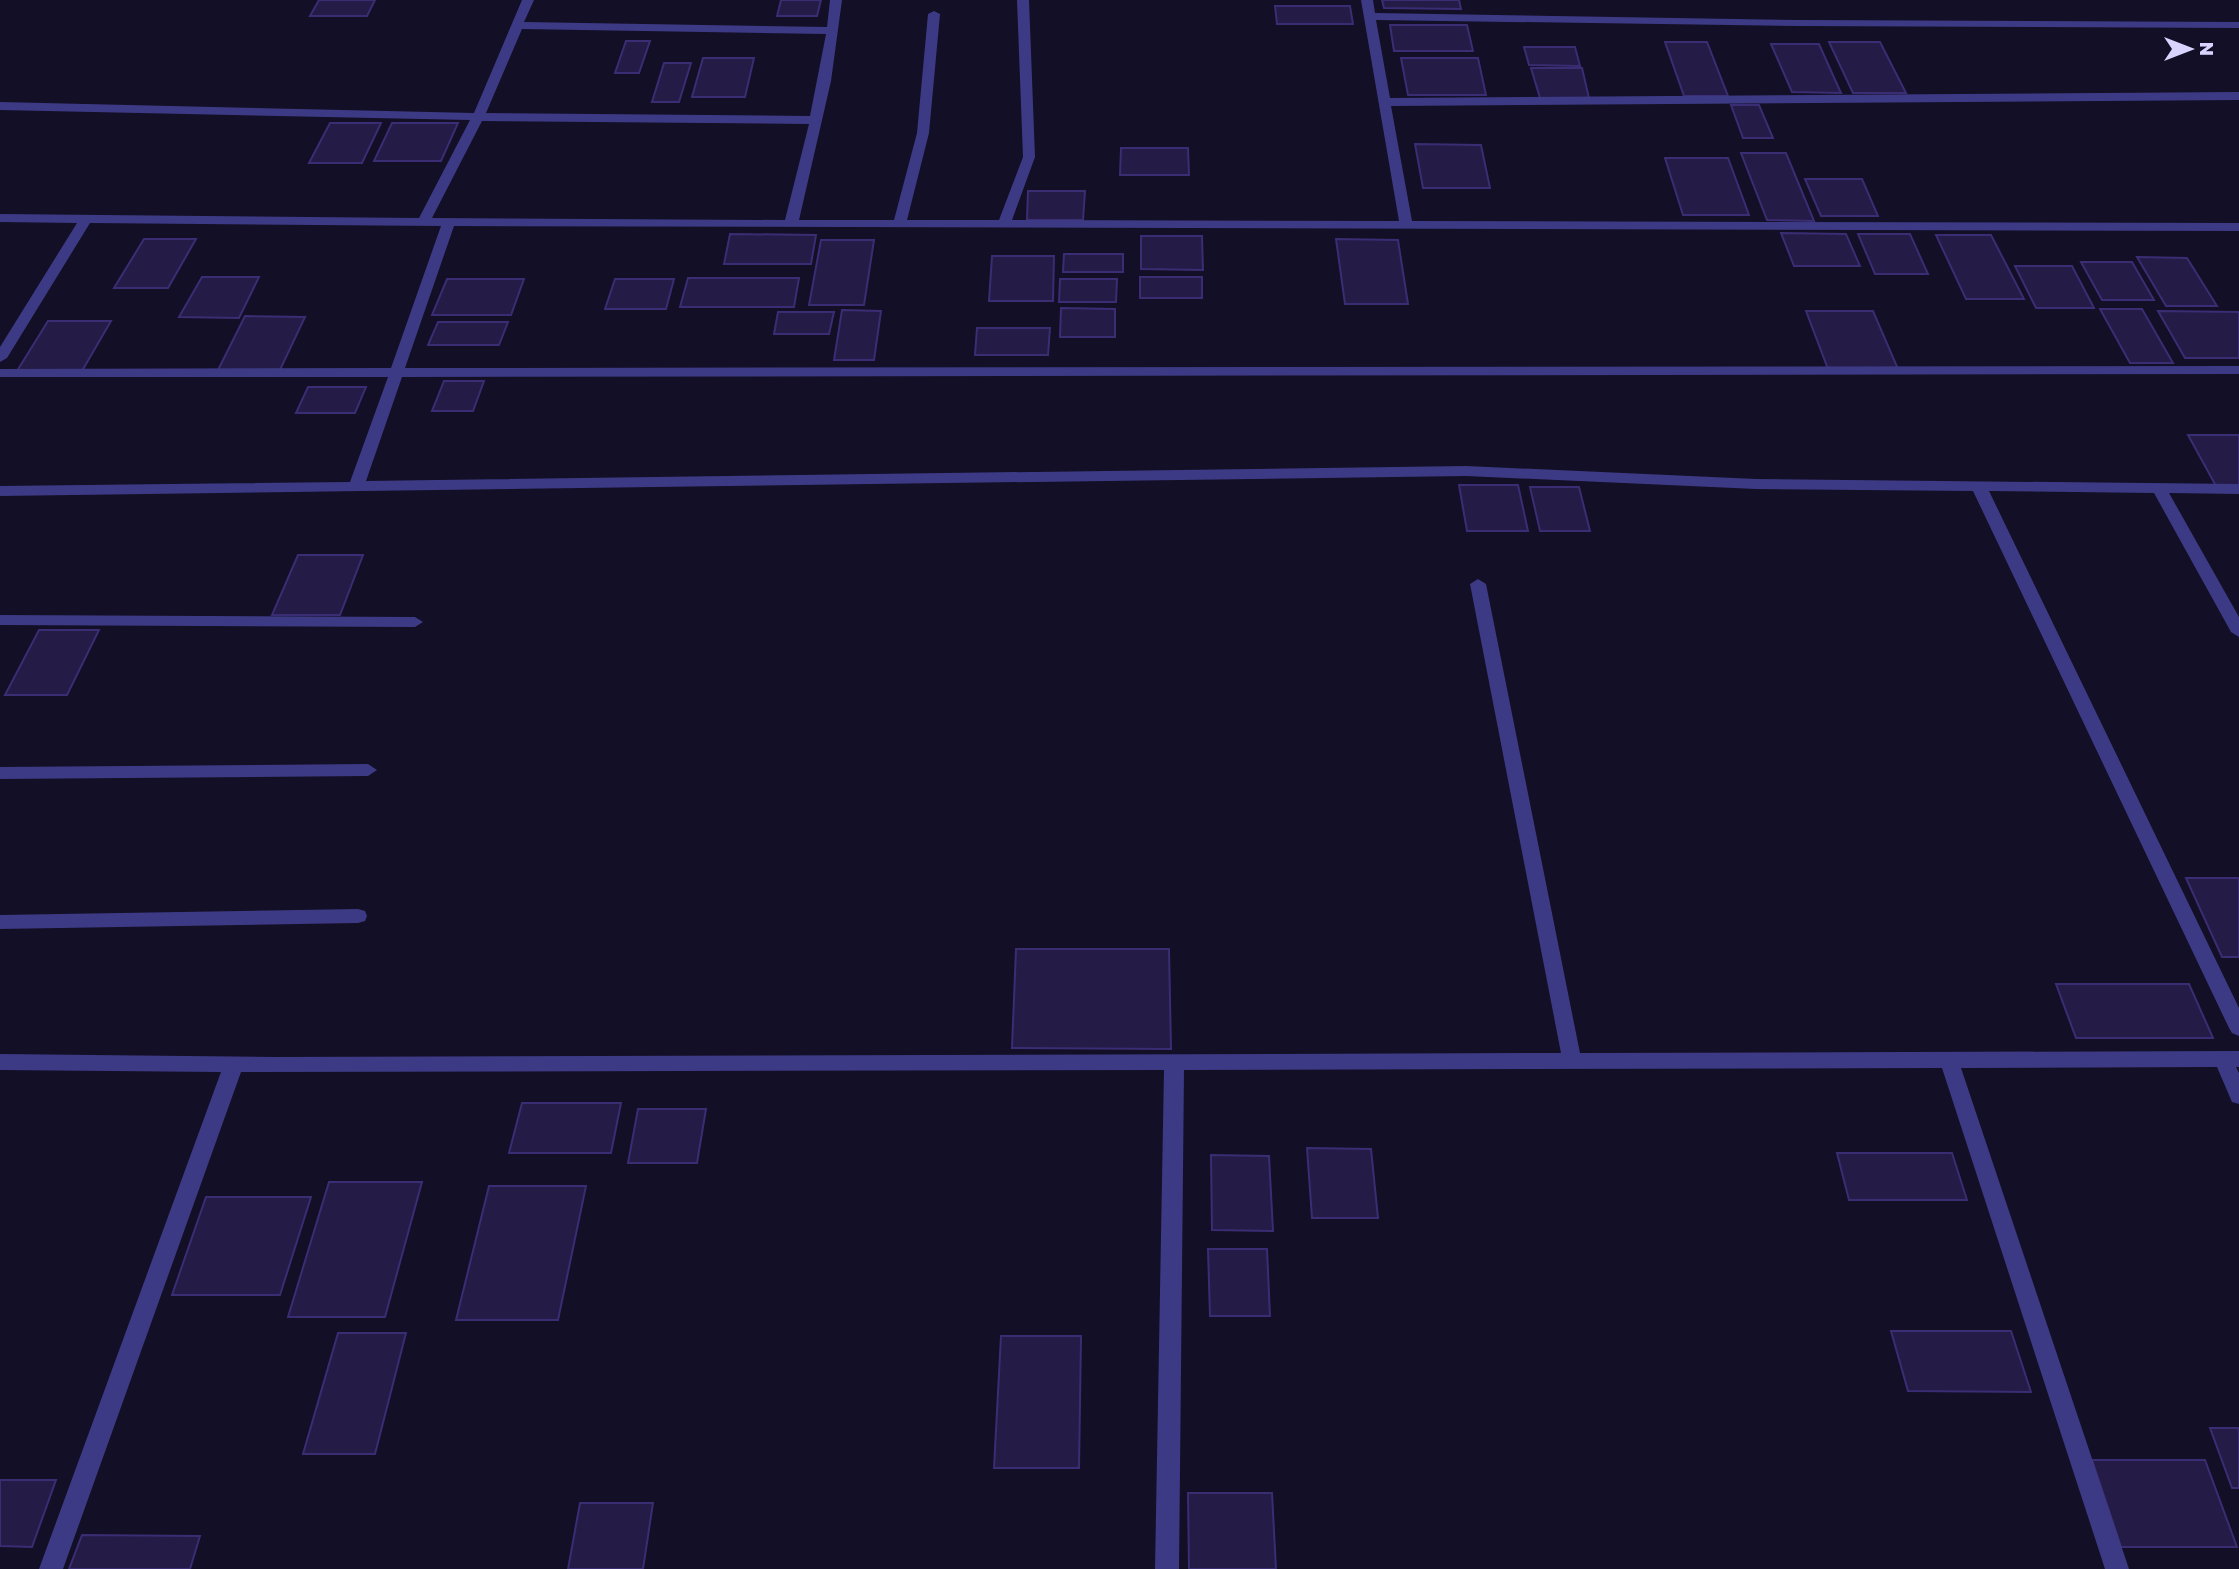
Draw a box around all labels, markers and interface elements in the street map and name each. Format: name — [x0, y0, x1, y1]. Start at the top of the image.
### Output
north arrow — [2155, 14, 2225, 84]
text: N — [2196, 42, 2219, 56]

